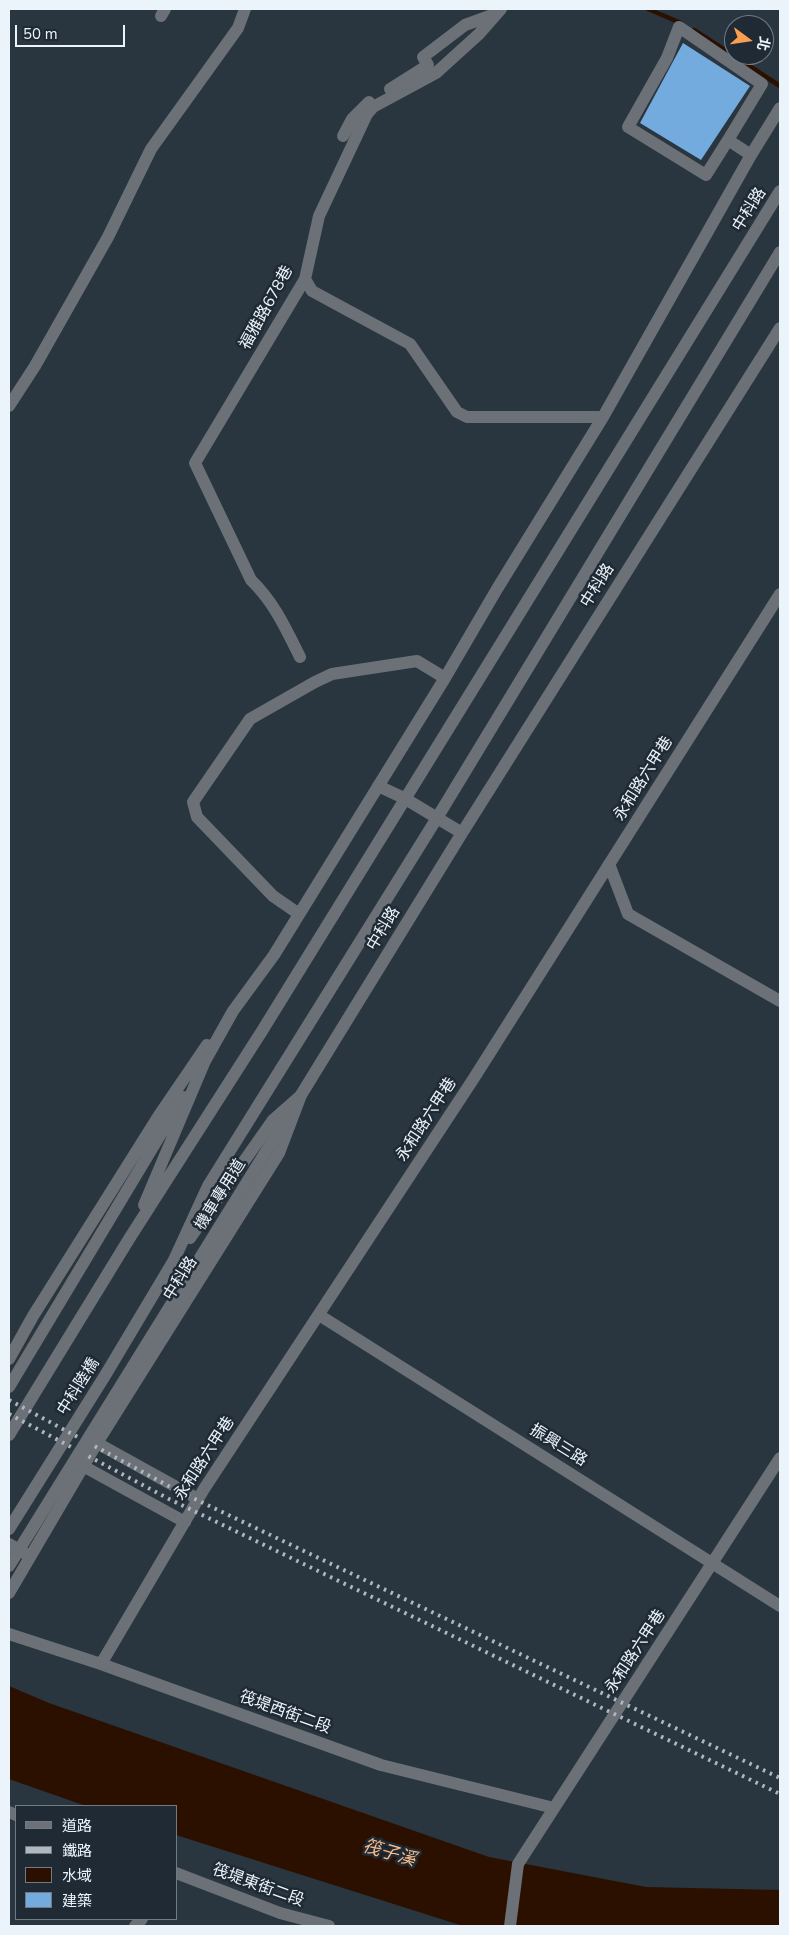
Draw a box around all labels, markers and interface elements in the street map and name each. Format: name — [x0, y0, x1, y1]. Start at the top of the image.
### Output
scale bar — [18, 15, 128, 47]
north arrow — [724, 15, 774, 65]
text: 50 m — [23, 24, 58, 44]
text: 北 — [752, 34, 774, 53]
street label: 中科路 — [729, 185, 771, 235]
street label: 福雅路678巷 — [236, 263, 298, 353]
street label: 中科路 — [577, 561, 619, 611]
street label: 永和路六甲巷 — [610, 733, 678, 825]
street label: 中科路 — [363, 903, 405, 955]
street label: 永和路六甲巷 — [393, 1075, 461, 1165]
street label: 機車專用道 — [192, 1156, 250, 1234]
street label: 中科路 — [160, 1254, 202, 1304]
street label: 中科陸橋 — [54, 1355, 104, 1419]
street label: 永和路六甲巷 — [171, 1414, 239, 1504]
street label: 振興三路 — [526, 1421, 590, 1471]
street label: 永和路六甲巷 — [602, 1607, 670, 1697]
street label: 筏堤西街二段 — [237, 1688, 333, 1738]
legend — [15, 1805, 178, 1920]
text: 道路 — [62, 1816, 92, 1836]
water label: 筏子溪 — [360, 1836, 418, 1872]
text: 鐵路 — [62, 1841, 92, 1861]
street label: 筏堤東街二段 — [210, 1861, 306, 1911]
text: 水域 — [62, 1866, 92, 1886]
text: 建築 — [62, 1891, 92, 1911]

